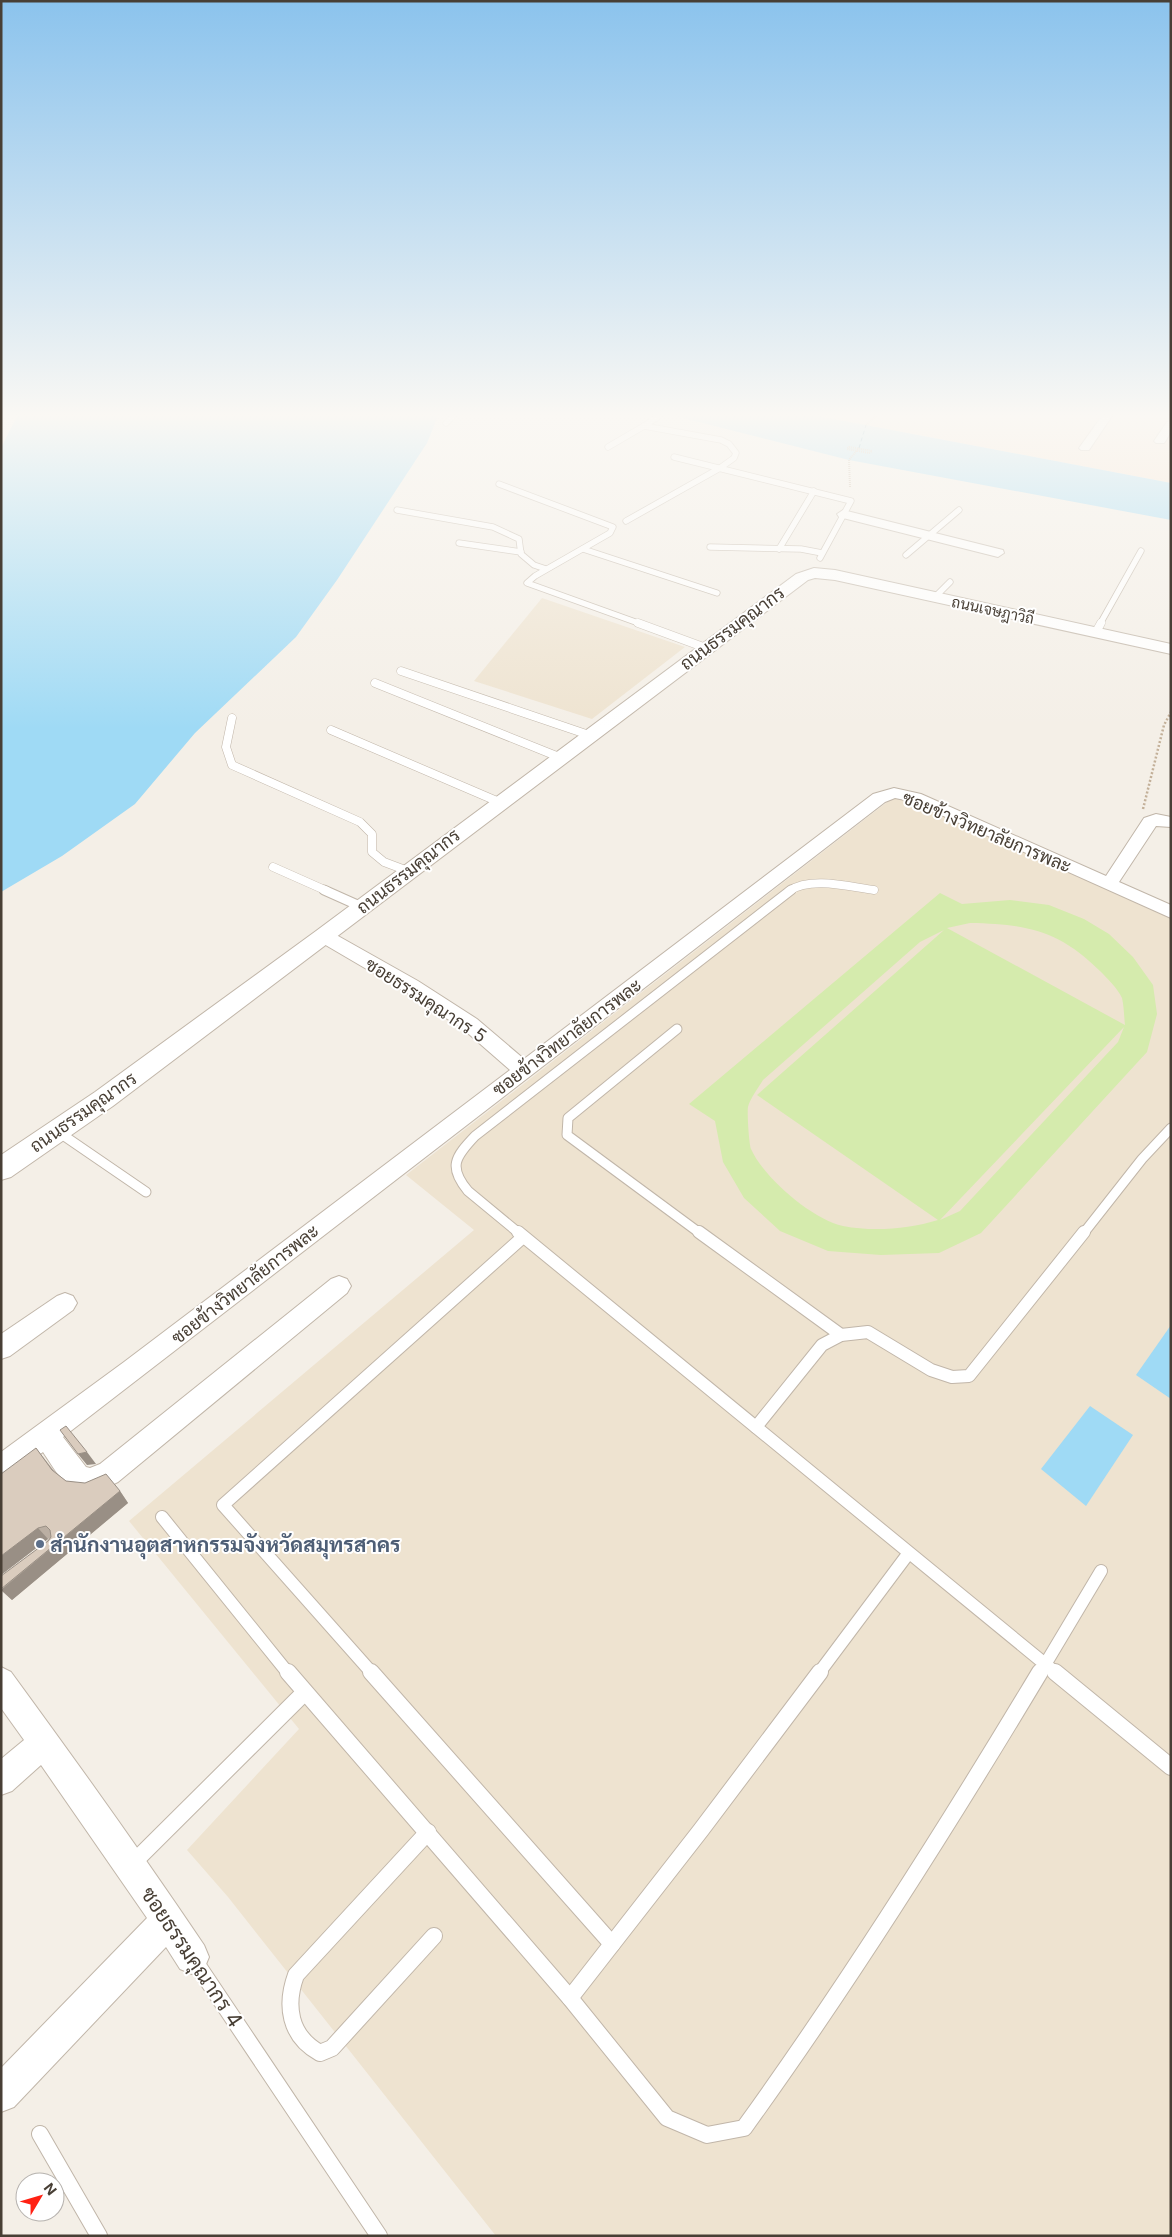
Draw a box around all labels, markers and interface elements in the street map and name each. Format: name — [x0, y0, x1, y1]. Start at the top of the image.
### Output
street label: ถนนธรรมคุณากร — [676, 582, 790, 676]
street label: ถนนเจษฎาวิถี — [950, 592, 1036, 629]
street label: ซอยข้างวิทยาลัยการพละ — [900, 786, 1075, 877]
street label: ถนนธรรมคุณากร — [352, 824, 465, 919]
street label: ซอยธรรมคุณากร 5 — [361, 953, 490, 1049]
street label: ซอยข้างวิทยาลัยการพละ — [488, 973, 646, 1100]
street label: ถนนธรรมคุณากร — [26, 1067, 142, 1158]
street label: ซอยข้างวิทยาลัยการพละ — [167, 1219, 323, 1348]
place label: สำนักงานอุตสาหกรรมจังหวัดสมุทรสาคร — [50, 1532, 401, 1560]
marker: สำนักงานอุตสาหกรรมจังหวัดสมุทรสาคร — [34, 1538, 46, 1550]
street label: ซอยธรรมคุณากร 4 — [134, 1882, 248, 2033]
north arrow — [15, 2172, 65, 2222]
text: N — [41, 2179, 61, 2198]

